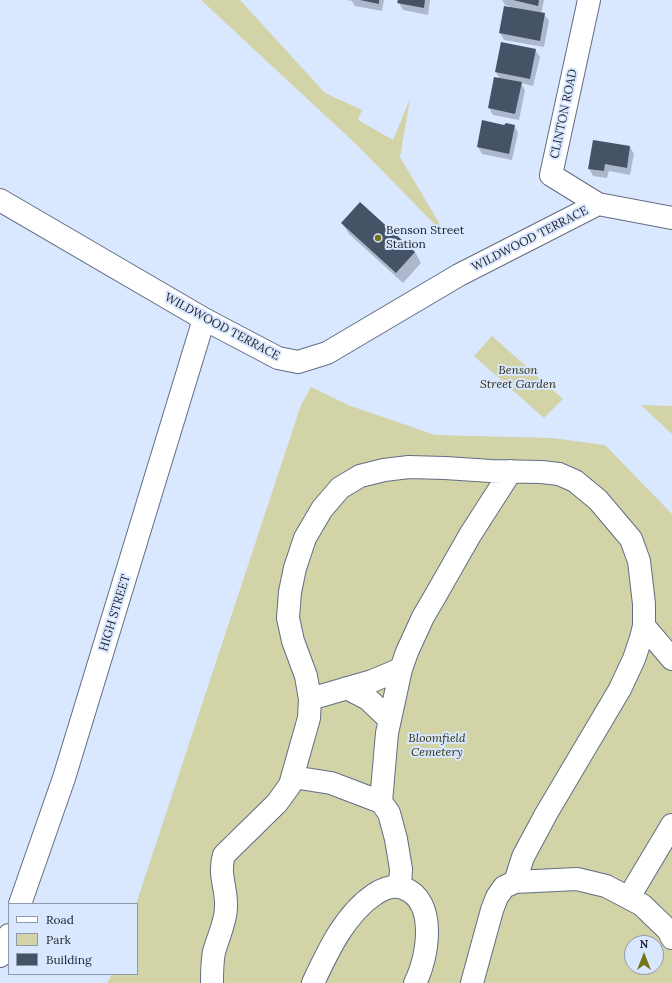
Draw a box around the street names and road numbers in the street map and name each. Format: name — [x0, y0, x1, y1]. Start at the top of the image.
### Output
street label: CLINTON ROAD — [547, 68, 581, 160]
street label: WILDWOOD TERRACE — [469, 203, 591, 275]
street label: WILDWOOD TERRACE — [162, 290, 282, 364]
street label: HIGH STREET — [96, 573, 134, 653]

